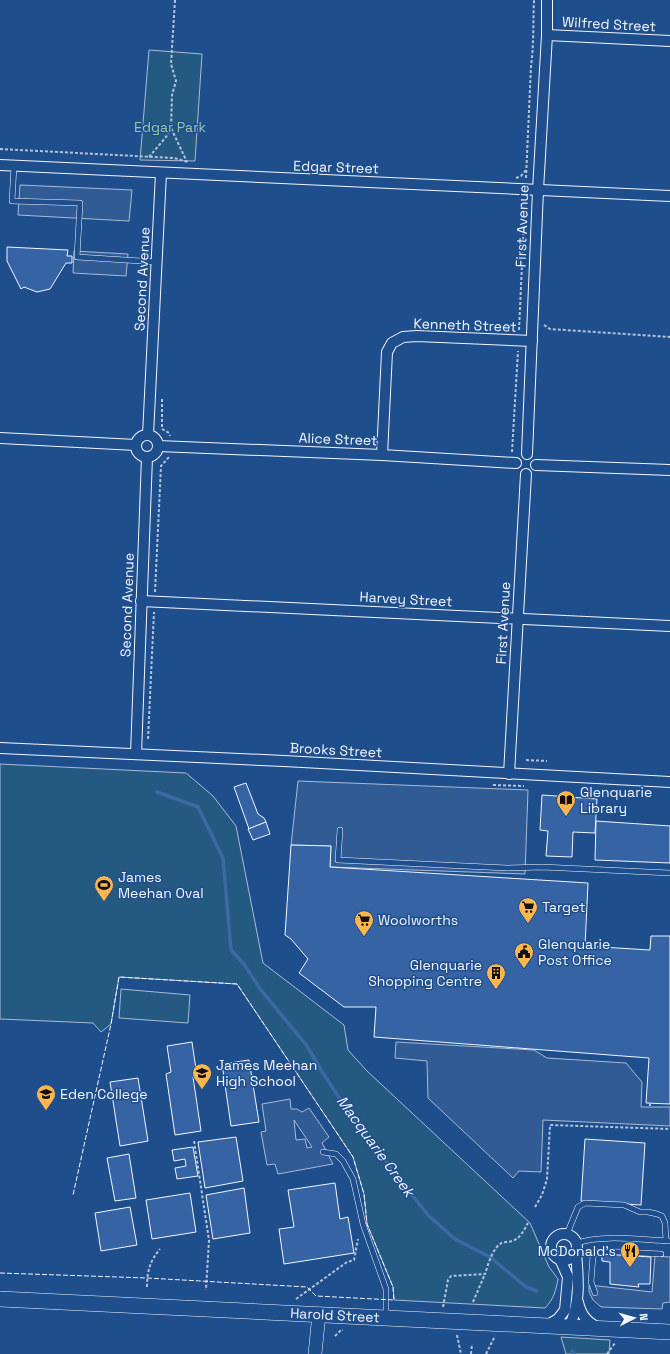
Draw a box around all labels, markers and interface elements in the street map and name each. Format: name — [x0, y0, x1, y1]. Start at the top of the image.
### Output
street label: Wilfred Street — [562, 13, 656, 35]
park label: Edgar Park — [134, 118, 206, 136]
street label: Edgar Street — [293, 157, 379, 177]
street label: First Avenue — [512, 184, 532, 268]
street label: Second Avenue — [130, 226, 154, 332]
street label: Kenneth Street — [413, 314, 517, 336]
street label: Alice Street — [298, 429, 378, 449]
street label: Second Avenue — [116, 553, 138, 657]
street label: First Avenue — [492, 581, 514, 665]
street label: Harvey Street — [359, 588, 453, 610]
street label: Brooks Street — [289, 739, 383, 761]
place label: Glenquarie Library — [580, 783, 652, 817]
library icon: Glenquarie Library — [555, 789, 577, 817]
place label: James Meehan Oval — [118, 868, 204, 902]
sports icon: James Meehan Oval — [93, 874, 115, 902]
supermarket icon: Target — [517, 896, 539, 924]
place label: Target — [542, 898, 586, 916]
supermarket icon: Woolworths — [353, 909, 375, 937]
place label: Woolworths — [378, 911, 458, 929]
place label: Glenquarie Post Office — [538, 935, 612, 969]
public building icon: Glenquarie Post Office — [513, 941, 535, 969]
place label: Glenquarie Shopping Centre — [368, 956, 482, 990]
building icon: Glenquarie Shopping Centre — [485, 962, 507, 990]
place label: James Meehan High School — [216, 1056, 317, 1090]
school or university icon: James Meehan High School — [191, 1062, 213, 1090]
school or university icon: Eden College — [35, 1083, 57, 1111]
place label: Eden College — [60, 1085, 147, 1103]
water label: Macquarie Creek — [333, 1092, 420, 1202]
restaurant icon: McDonald's — [619, 1240, 641, 1268]
place label: McDonald's — [538, 1242, 616, 1260]
north arrow — [614, 1298, 654, 1338]
street label: Harold Street — [290, 1304, 380, 1326]
text: N — [637, 1313, 651, 1321]

